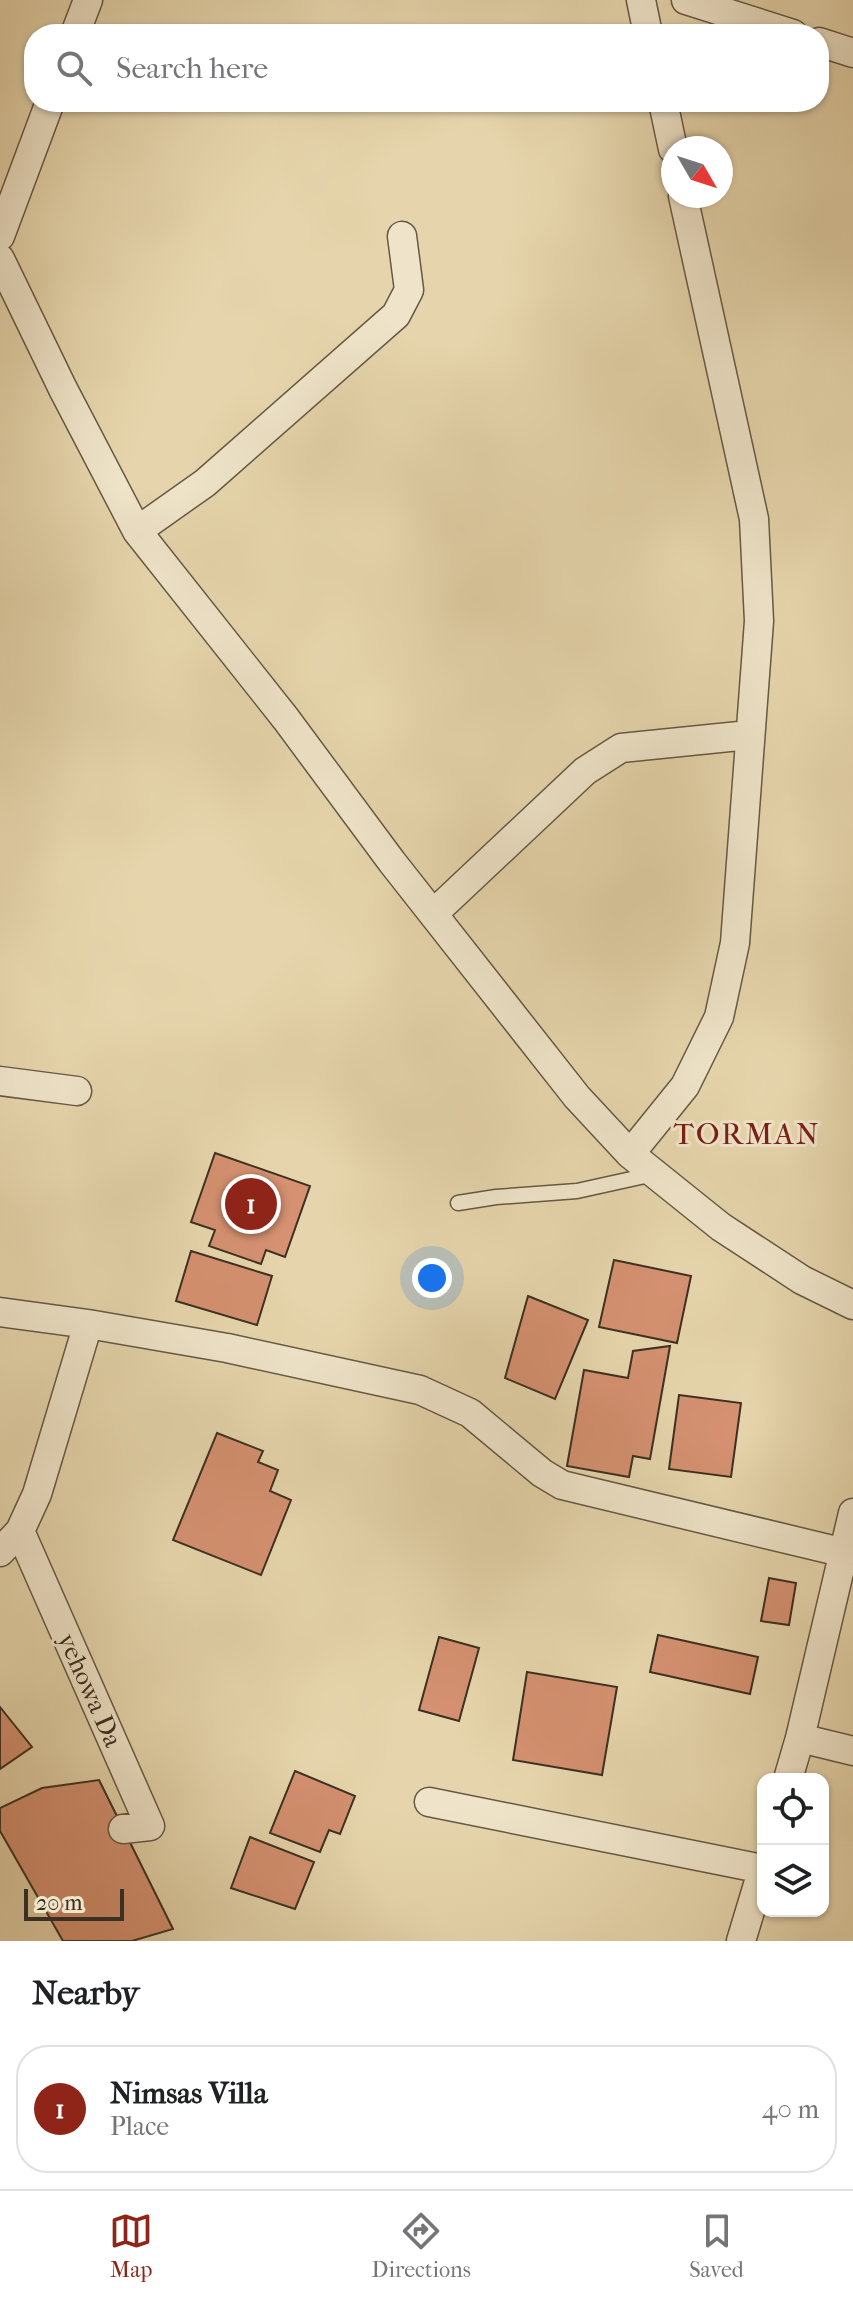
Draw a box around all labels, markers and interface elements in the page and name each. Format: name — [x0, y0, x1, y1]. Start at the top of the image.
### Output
search box — [24, 24, 829, 112]
icon: search — [52, 46, 96, 90]
text: Search here — [116, 51, 268, 86]
north arrow — [661, 136, 733, 208]
district label: TORMAN — [673, 1117, 821, 1152]
pin: 1 — [225, 1174, 277, 1234]
your location — [412, 1258, 452, 1298]
street label: yehowa Da — [51, 1628, 129, 1753]
map controls — [757, 1773, 829, 1917]
button: locate — [757, 1773, 829, 1845]
button: layers — [757, 1845, 829, 1917]
scale bar — [24, 1885, 124, 1921]
text: 20 m — [36, 1890, 82, 1916]
text: Nearby — [32, 1973, 139, 2013]
text: Nimsas Villa — [110, 2076, 268, 2111]
text: 1 — [55, 2094, 65, 2125]
text: 40 m — [762, 2094, 819, 2125]
text: Place — [110, 2111, 169, 2142]
tab: Map — [109, 2209, 153, 2283]
tab: Directions — [372, 2209, 471, 2283]
tab: Saved — [689, 2209, 744, 2283]

